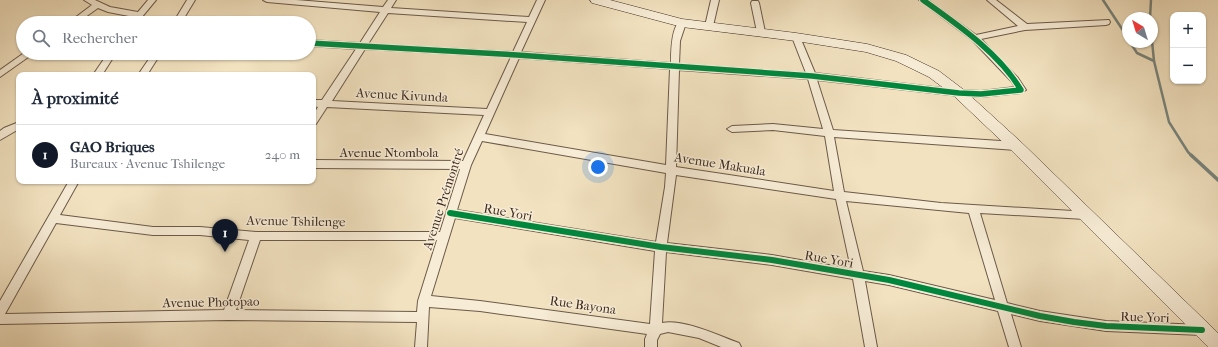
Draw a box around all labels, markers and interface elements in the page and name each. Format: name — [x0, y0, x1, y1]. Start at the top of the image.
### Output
north arrow — [1122, 12, 1158, 48]
map controls — [1170, 12, 1206, 84]
button: + — [1170, 12, 1206, 48]
search box — [16, 16, 316, 60]
icon: search — [30, 27, 52, 49]
text: Rechercher — [62, 29, 137, 47]
button: − — [1170, 48, 1206, 84]
street label: Avenue Kivunda — [355, 85, 449, 105]
text: À proximité — [32, 88, 119, 108]
text: GAO Briques — [70, 138, 155, 156]
street label: Avenue Ntombola — [338, 145, 440, 160]
street label: Avenue Prémontré — [419, 146, 467, 253]
text: 1 — [43, 147, 47, 162]
text: 240 m — [265, 147, 300, 162]
street label: Avenue Makuala — [672, 149, 768, 179]
text: Bureaux · Avenue Tshilenge — [70, 156, 225, 171]
your location — [588, 157, 608, 177]
street label: Rue Yori — [482, 200, 534, 224]
street label: Avenue Tshilenge — [245, 213, 346, 229]
pin: 1 — [212, 219, 238, 252]
street label: Rue Yori — [803, 247, 855, 271]
street label: Rue Bayona — [549, 293, 618, 317]
street label: Avenue Photopao — [161, 294, 260, 310]
street label: Rue Yori — [1120, 309, 1170, 325]

